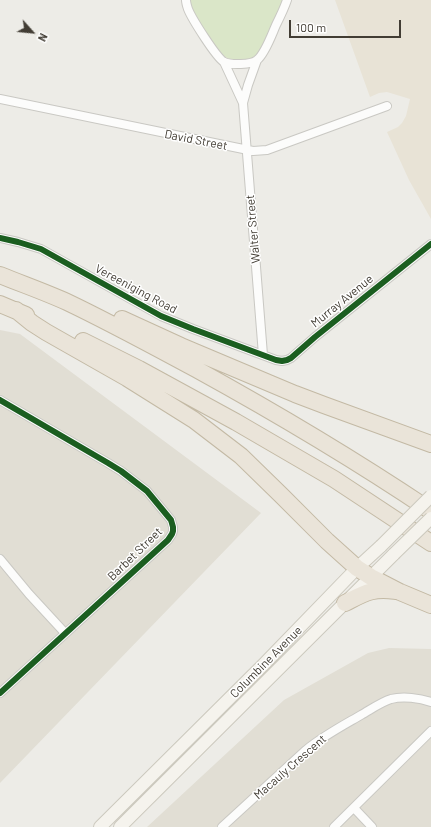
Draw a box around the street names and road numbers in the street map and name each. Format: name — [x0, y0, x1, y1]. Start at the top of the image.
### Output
street label: David Street — [163, 127, 229, 153]
street label: Walter Street — [243, 194, 263, 264]
street label: Vereeniging Road — [93, 261, 179, 317]
street label: Murray Avenue — [308, 272, 376, 330]
street label: Barbet Street — [105, 524, 165, 584]
street label: Columbine Avenue — [227, 623, 305, 701]
street label: Macauly Crescent — [251, 732, 329, 802]

